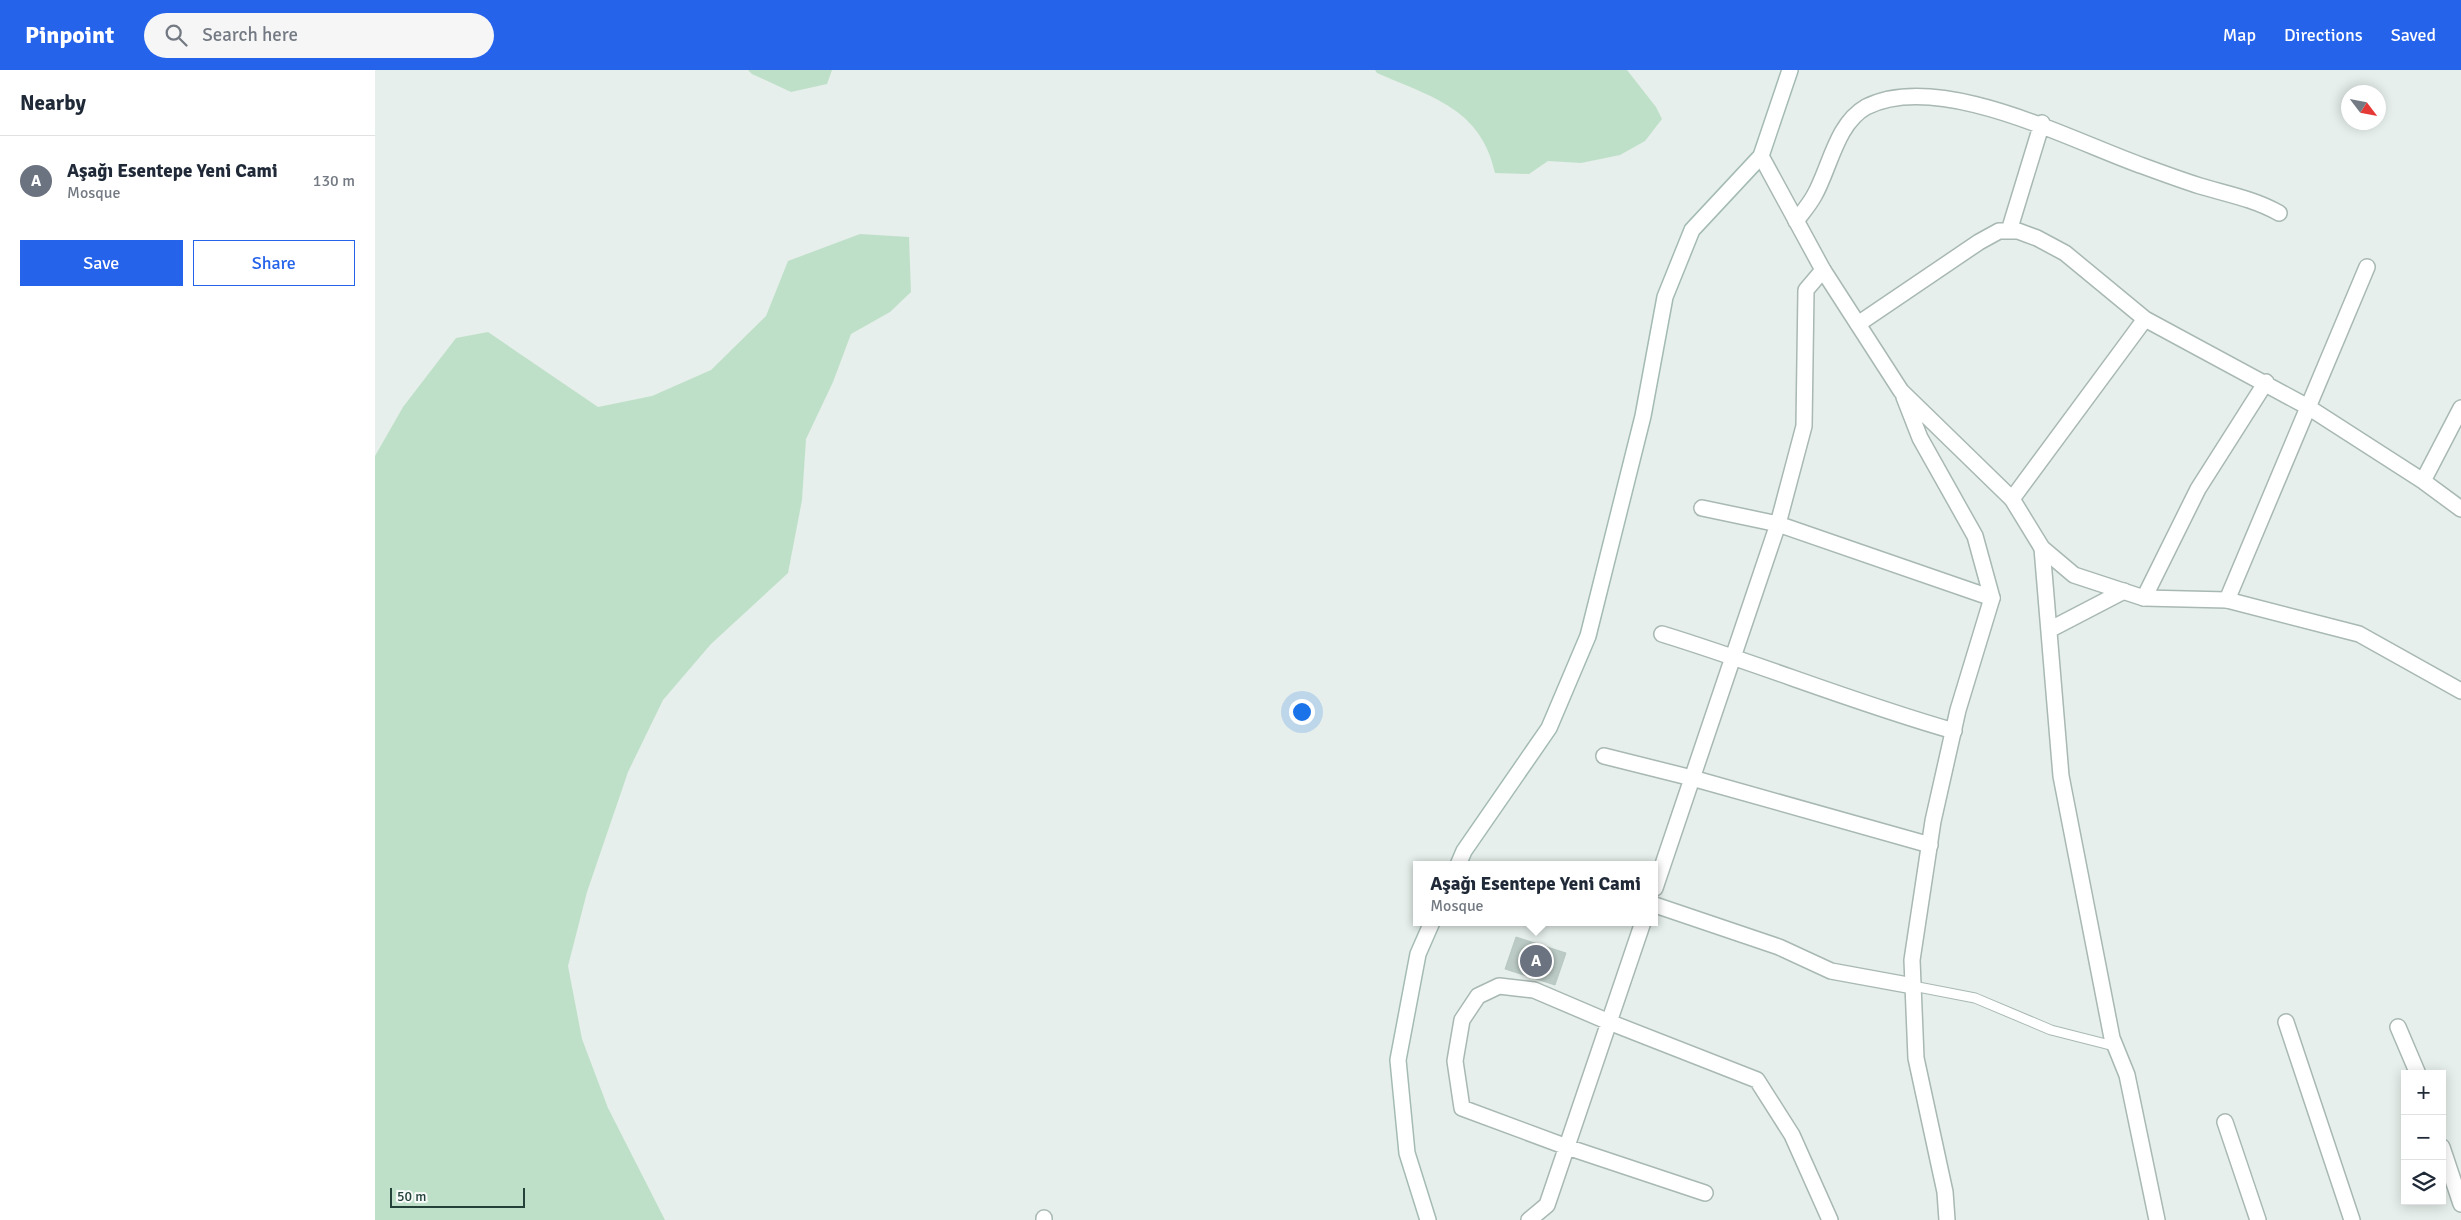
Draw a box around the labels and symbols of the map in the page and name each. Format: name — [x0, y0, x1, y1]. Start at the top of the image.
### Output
north arrow — [2341, 85, 2386, 130]
your location — [1289, 699, 1315, 725]
pin: A — [1520, 942, 1552, 980]
scale bar — [390, 1185, 525, 1208]

